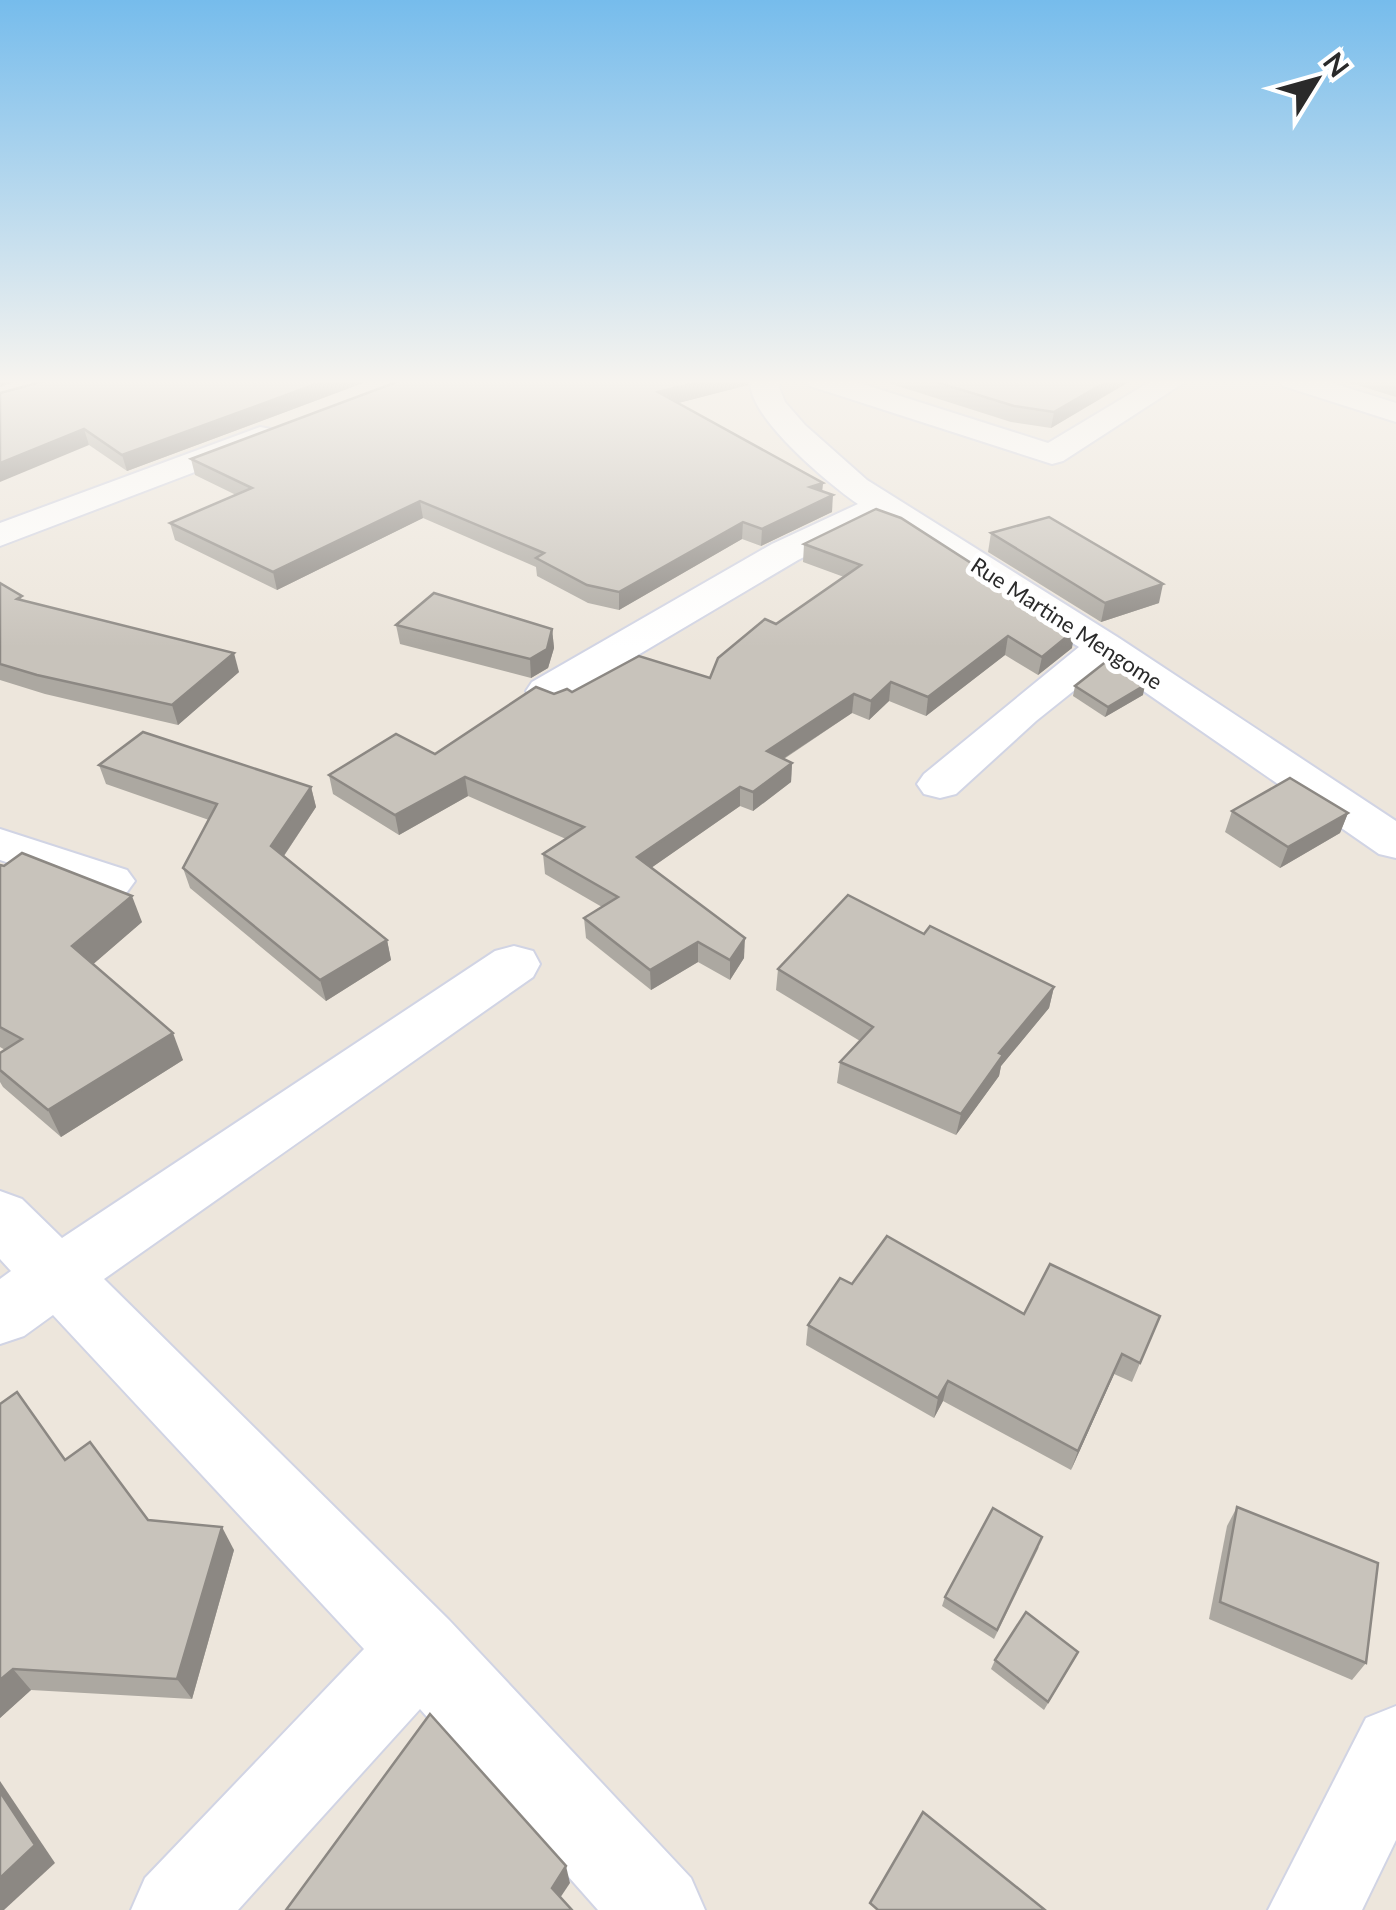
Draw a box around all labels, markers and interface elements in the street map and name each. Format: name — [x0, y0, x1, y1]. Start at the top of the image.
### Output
north arrow — [1266, 30, 1366, 130]
text: N — [1317, 46, 1357, 83]
street label: Rue Martine Mengome — [966, 551, 1168, 695]

